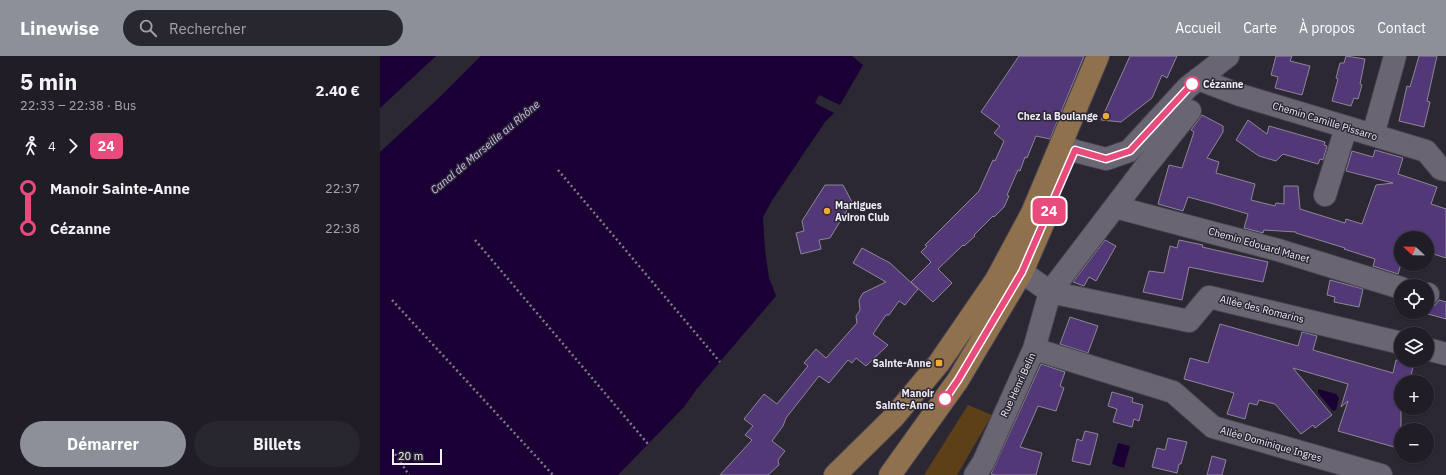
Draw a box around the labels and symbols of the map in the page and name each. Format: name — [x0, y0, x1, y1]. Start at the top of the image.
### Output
marker: Cézanne — [1184, 76, 1200, 92]
place label: Cézanne — [1203, 78, 1244, 91]
water label: Canal de Marseille au Rhône — [427, 97, 543, 197]
street label: Chemin Camille Pissarro — [1271, 99, 1379, 143]
place label: Chez la Boulange — [1017, 110, 1098, 123]
marker: Chez la Boulange — [1101, 111, 1111, 121]
line badge: 24 — [1031, 198, 1067, 224]
place label: Martigues Aviron Club — [835, 199, 889, 224]
marker: Martigues Aviron Club — [822, 206, 832, 216]
street label: Chemin Edouard Manet — [1207, 224, 1312, 266]
north arrow — [1394, 231, 1434, 271]
street label: Allée des Romarins — [1219, 292, 1306, 326]
street label: Rue Henri Belin — [997, 351, 1039, 419]
place label: Sainte-Anne — [872, 357, 931, 370]
marker: Sainte-Anne — [934, 358, 944, 368]
place label: Manoir Sainte-Anne — [875, 387, 934, 412]
marker: Manoir Sainte-Anne — [937, 391, 953, 407]
street label: Allée Dominique Ingres — [1219, 423, 1323, 465]
scale bar — [392, 447, 442, 466]

